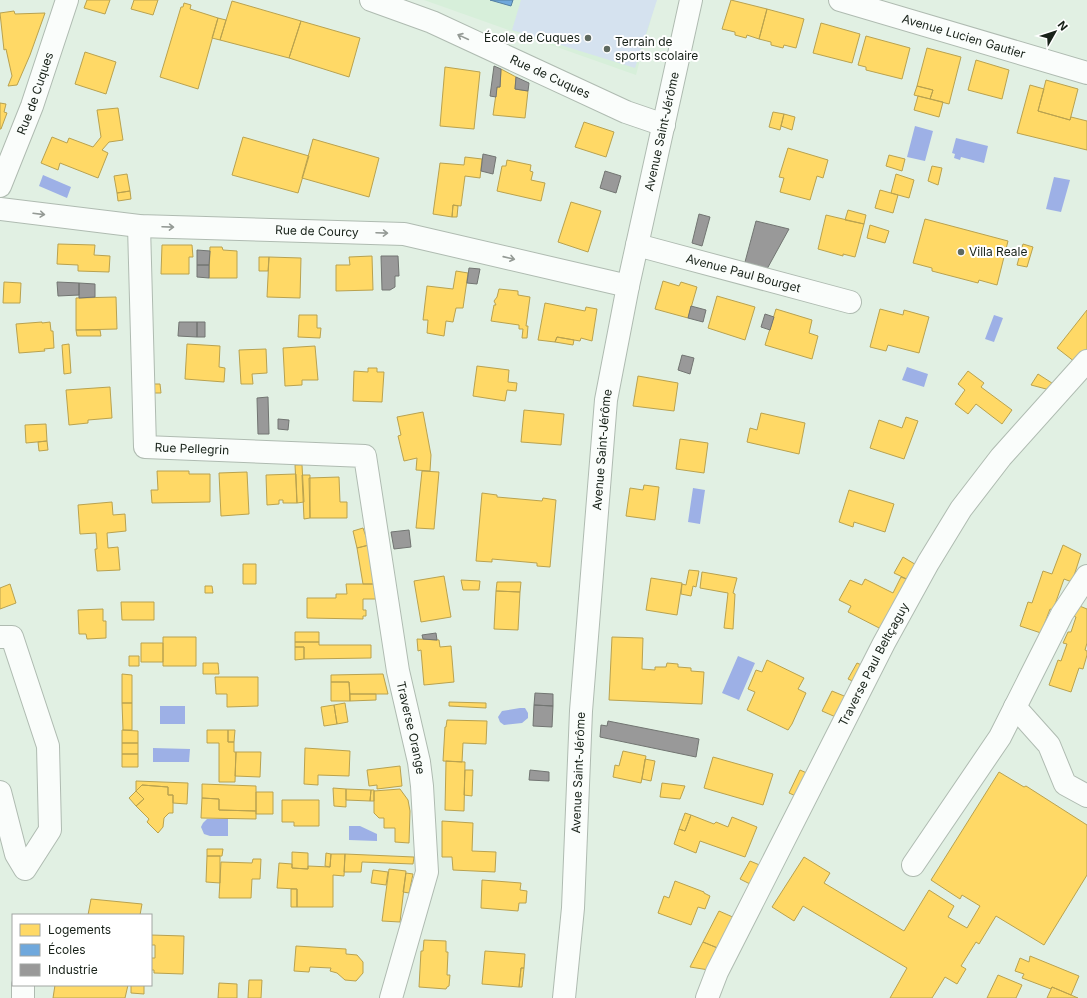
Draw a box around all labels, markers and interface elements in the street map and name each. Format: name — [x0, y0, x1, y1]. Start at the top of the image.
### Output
street label: Avenue Lucien Gautier — [900, 11, 1028, 62]
north arrow — [1035, 12, 1075, 52]
text: N — [1055, 18, 1071, 33]
place label: École de Cuques — [484, 30, 580, 45]
one-way arrow — [458, 33, 470, 40]
marker: École de Cuques — [583, 33, 593, 43]
place label: Terrain de sports scolaire — [615, 34, 698, 63]
marker: Terrain de sports scolaire — [602, 44, 612, 54]
street label: Rue de Cuques — [13, 50, 56, 137]
street label: Rue de Cuques — [508, 51, 593, 101]
street label: Avenue Saint-Jérôme — [641, 70, 682, 192]
one-way arrow — [32, 210, 45, 218]
street label: Rue de Courcy — [275, 222, 359, 240]
one-way arrow — [161, 223, 174, 230]
one-way arrow — [375, 229, 388, 237]
place label: Villa Reale — [969, 244, 1027, 259]
marker: Villa Reale — [956, 247, 966, 257]
street label: Avenue Paul Bourget — [684, 250, 802, 295]
one-way arrow — [502, 255, 515, 262]
street label: Avenue Saint-Jérôme — [589, 387, 615, 511]
street label: Rue Pellegrin — [154, 439, 230, 457]
street label: Traverse Paul Beltçaguy — [835, 600, 912, 729]
street label: Traverse Orange — [394, 680, 428, 775]
street label: Avenue Saint-Jérôme — [568, 711, 588, 834]
legend — [12, 914, 152, 986]
text: Logements — [48, 922, 111, 937]
text: Écoles — [48, 942, 86, 957]
text: Industrie — [48, 962, 98, 977]

